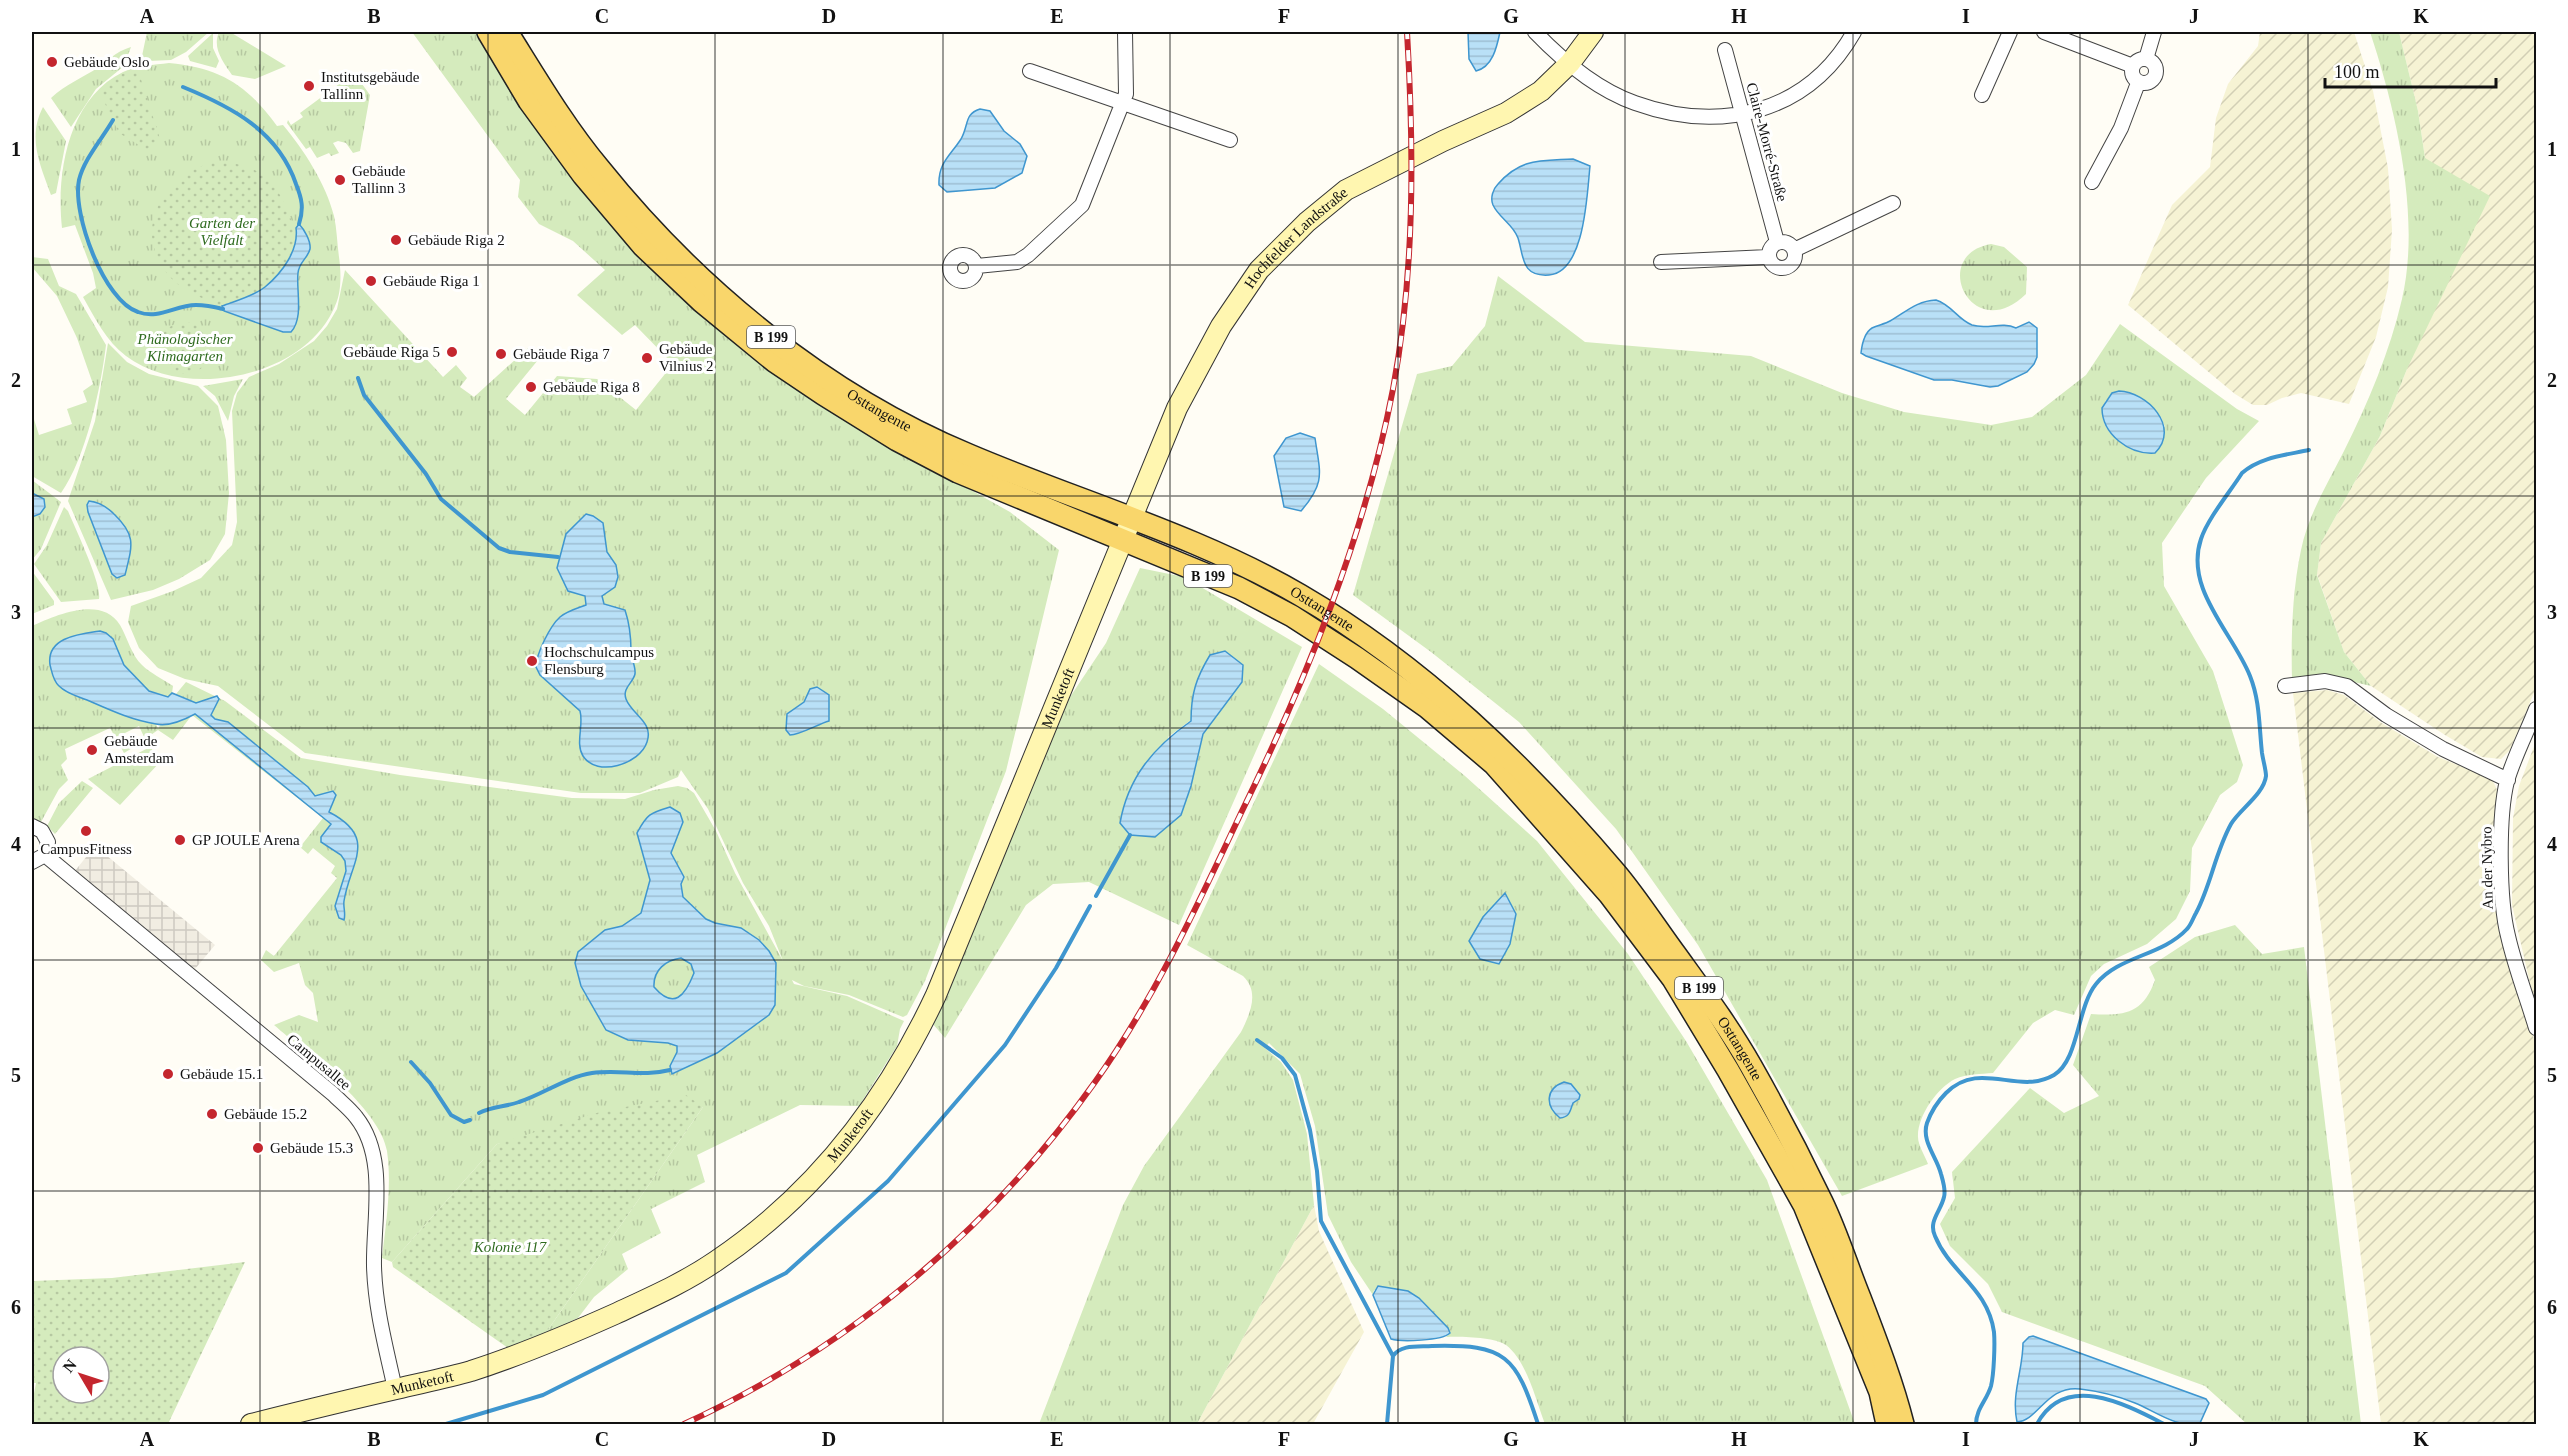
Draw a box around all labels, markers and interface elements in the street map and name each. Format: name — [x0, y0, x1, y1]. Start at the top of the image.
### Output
text: A — [140, 5, 155, 27]
text: B — [367, 5, 381, 27]
text: C — [595, 5, 609, 27]
text: D — [822, 5, 836, 27]
text: E — [1050, 5, 1064, 27]
text: F — [1278, 5, 1290, 27]
text: G — [1503, 5, 1519, 27]
text: H — [1731, 5, 1747, 27]
text: I — [1962, 5, 1970, 27]
text: J — [2189, 5, 2199, 27]
text: K — [2413, 5, 2429, 27]
scale bar — [2325, 51, 2496, 89]
place label: Gebäude Oslo — [64, 54, 149, 70]
marker: Gebäude Oslo — [45, 55, 59, 69]
text: 100 m — [2334, 62, 2380, 82]
place label: Institutsgebäude Tallinn — [321, 69, 420, 102]
marker: Institutsgebäude Tallinn — [302, 79, 316, 93]
street label: Claire-Morré-Straße — [1743, 81, 1791, 204]
text: 1 — [11, 138, 21, 160]
text: 1 — [2547, 138, 2557, 160]
place label: Gebäude Tallinn 3 — [352, 163, 406, 196]
marker: Gebäude Tallinn 3 — [333, 173, 347, 187]
street label: Hochfelder Landstraße — [1241, 184, 1351, 291]
park label: Garten der Vielfalt — [189, 215, 255, 248]
place label: Gebäude Riga 2 — [408, 232, 505, 248]
marker: Gebäude Riga 2 — [389, 233, 403, 247]
place label: Gebäude Riga 1 — [383, 273, 480, 289]
marker: Gebäude Riga 1 — [364, 274, 378, 288]
road number: B 199 — [747, 326, 795, 348]
park label: Phänologischer Klimagarten — [137, 331, 233, 364]
place label: Gebäude Vilnius 2 — [659, 341, 714, 374]
place label: Gebäude Riga 5 — [343, 344, 440, 360]
marker: Gebäude Riga 5 — [445, 345, 459, 359]
place label: Gebäude Riga 7 — [513, 346, 610, 362]
marker: Gebäude Riga 7 — [494, 347, 508, 361]
marker: Gebäude Vilnius 2 — [640, 351, 654, 365]
text: 2 — [11, 369, 21, 391]
text: 2 — [2547, 369, 2557, 391]
place label: Gebäude Riga 8 — [543, 379, 640, 395]
marker: Gebäude Riga 8 — [524, 380, 538, 394]
street label: Osttangente — [844, 385, 915, 435]
road number: B 199 — [1184, 565, 1232, 587]
street label: Osttangente — [1287, 583, 1357, 635]
text: 3 — [11, 601, 21, 623]
text: 3 — [2547, 601, 2557, 623]
place label: Hochschulcampus Flensburg — [544, 644, 654, 677]
marker: Hochschulcampus Flensburg — [525, 654, 539, 668]
street label: Munketoft — [1039, 665, 1078, 730]
place label: Gebäude Amsterdam — [104, 733, 174, 766]
marker: Gebäude Amsterdam — [85, 743, 99, 757]
marker: CampusFitness — [79, 824, 93, 838]
street label: An der Nybro — [2478, 826, 2496, 910]
place label: GP JOULE Arena — [192, 832, 300, 848]
text: 4 — [11, 833, 21, 855]
marker: GP JOULE Arena — [173, 833, 187, 847]
text: 4 — [2547, 833, 2557, 855]
place label: CampusFitness — [40, 841, 132, 857]
road number: B 199 — [1675, 977, 1723, 999]
street label: Osttangente — [1714, 1014, 1766, 1083]
street label: Campusallee — [284, 1031, 354, 1093]
text: 5 — [11, 1064, 21, 1086]
text: 5 — [2547, 1064, 2557, 1086]
place label: Gebäude 15.1 — [180, 1066, 263, 1082]
marker: Gebäude 15.1 — [161, 1067, 175, 1081]
street label: Munketoft — [824, 1105, 876, 1165]
place label: Gebäude 15.2 — [224, 1106, 307, 1122]
marker: Gebäude 15.2 — [205, 1107, 219, 1121]
place label: Gebäude 15.3 — [270, 1140, 353, 1156]
marker: Gebäude 15.3 — [251, 1141, 265, 1155]
park label: Kolonie 117 — [473, 1239, 548, 1255]
text: 6 — [11, 1296, 21, 1318]
text: 6 — [2547, 1296, 2557, 1318]
north arrow — [51, 1345, 111, 1405]
text: N — [59, 1356, 80, 1376]
street label: Munketoft — [389, 1368, 456, 1398]
text: A — [140, 1428, 155, 1450]
text: B — [367, 1428, 381, 1450]
text: C — [595, 1428, 609, 1450]
text: D — [822, 1428, 836, 1450]
text: E — [1050, 1428, 1064, 1450]
text: F — [1278, 1428, 1290, 1450]
text: G — [1503, 1428, 1519, 1450]
text: H — [1731, 1428, 1747, 1450]
text: I — [1962, 1428, 1970, 1450]
text: J — [2189, 1428, 2199, 1450]
text: K — [2413, 1428, 2429, 1450]

